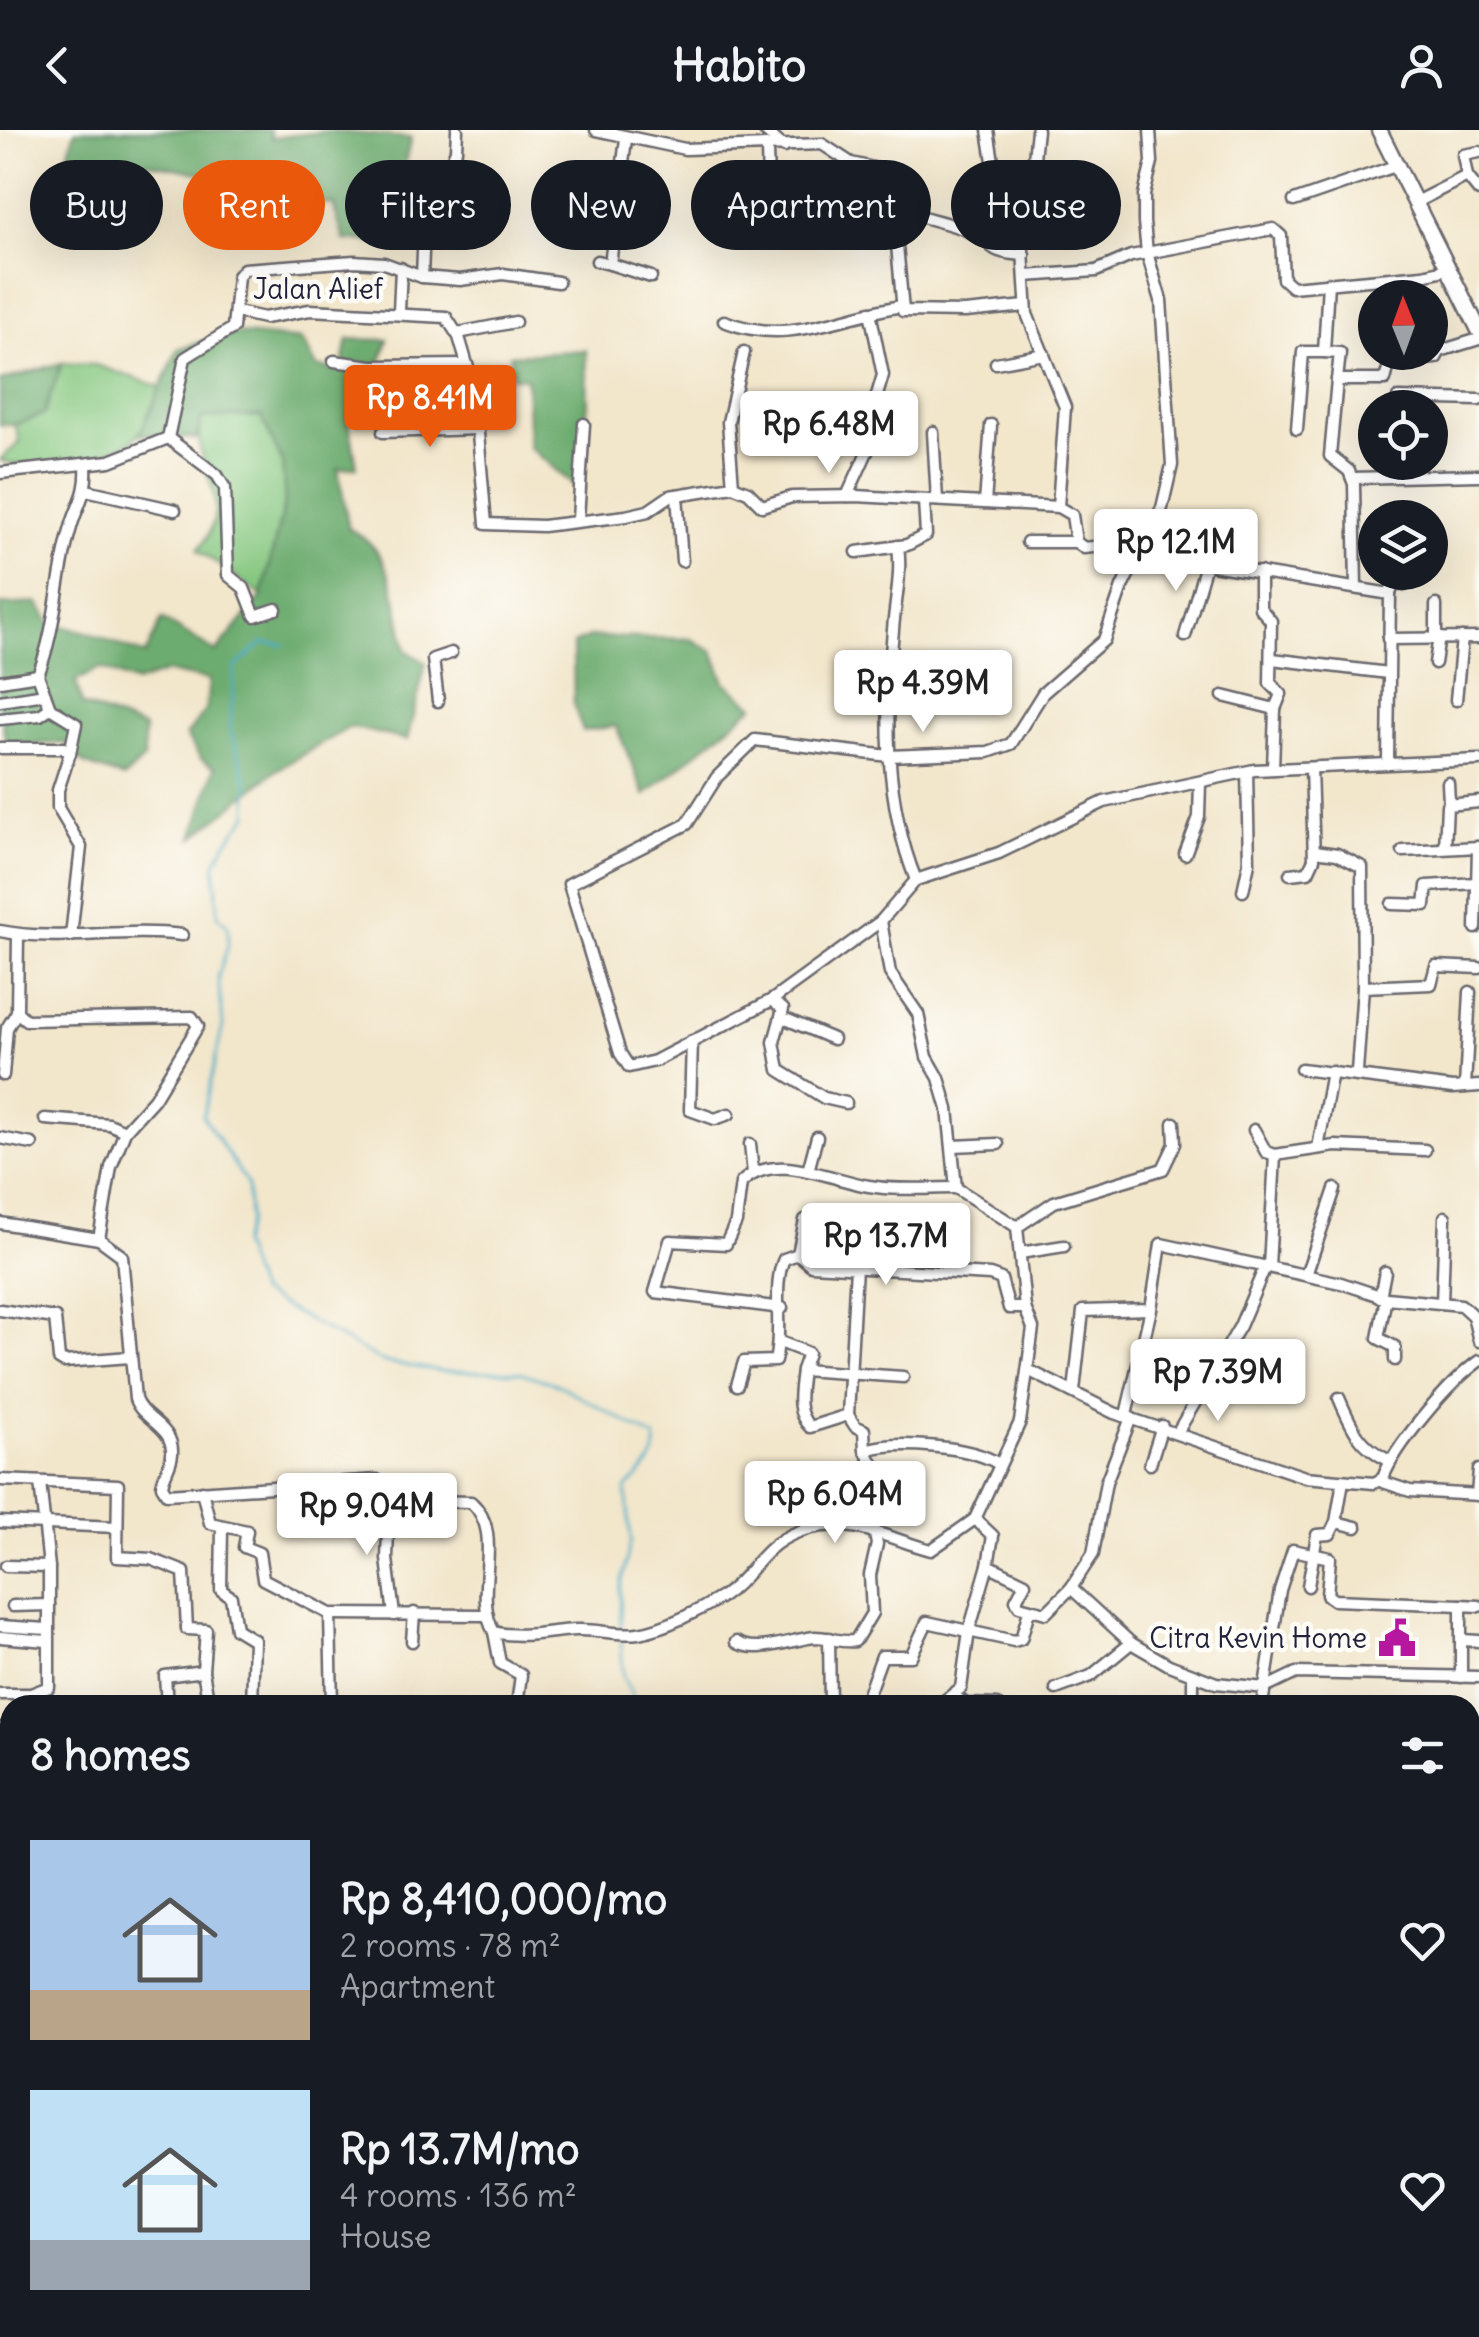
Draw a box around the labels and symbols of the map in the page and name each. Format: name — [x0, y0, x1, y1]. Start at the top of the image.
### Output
street label: Jalan Alief — [253, 271, 384, 307]
north arrow — [1358, 280, 1448, 370]
pin: Rp 8.41M — [327, 365, 533, 450]
pin: Rp 6.48M — [726, 391, 932, 476]
pin: Rp 12.1M — [1073, 509, 1279, 594]
pin: Rp 4.39M — [820, 650, 1026, 735]
pin: Rp 13.7M — [783, 1203, 989, 1288]
pin: Rp 7.39M — [1115, 1339, 1321, 1424]
pin: Rp 6.04M — [732, 1461, 938, 1546]
pin: Rp 9.04M — [264, 1473, 470, 1558]
public building icon: Citra Kevin Home — [1376, 1617, 1418, 1659]
place label: Citra Kevin Home — [1149, 1620, 1367, 1656]

